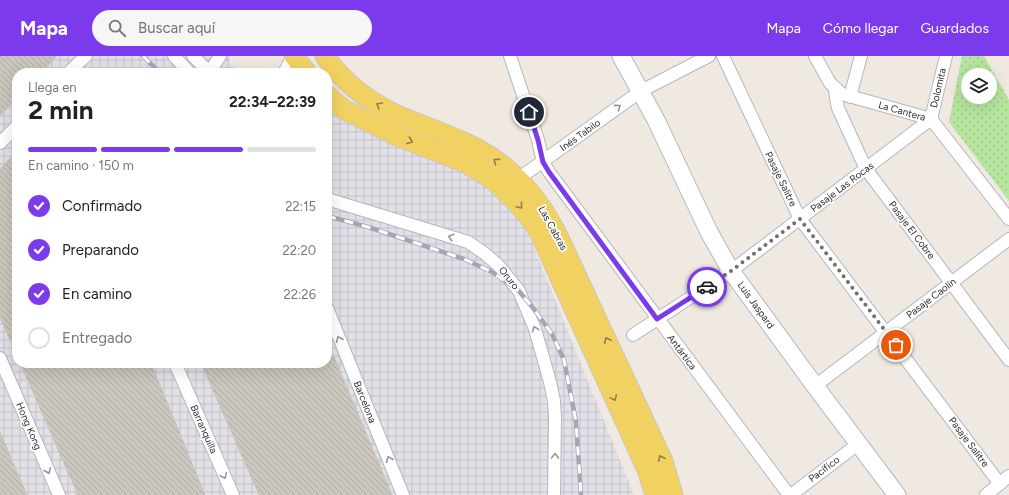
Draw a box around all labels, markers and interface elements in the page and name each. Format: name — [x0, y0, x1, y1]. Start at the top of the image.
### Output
search box — [92, 10, 372, 46]
text: Mapa — [20, 17, 68, 40]
icon: search — [106, 17, 128, 39]
text: Buscar aquí — [138, 19, 215, 37]
text: Mapa — [766, 20, 801, 37]
text: Cómo llegar — [823, 20, 898, 37]
text: Guardados — [920, 20, 989, 37]
street label: Dolomita — [927, 67, 949, 109]
map controls — [961, 68, 997, 104]
button: layers — [961, 68, 997, 104]
text: Llega en — [28, 80, 77, 95]
text: 22:34–22:39 — [229, 93, 316, 111]
text: 2 min — [28, 94, 94, 126]
pin — [512, 95, 546, 129]
street label: La Cantera — [877, 98, 927, 124]
icon: home — [518, 101, 540, 123]
one-way arrow — [376, 102, 383, 109]
one-way arrow — [614, 105, 621, 112]
street label: Inés Tabilo — [557, 116, 603, 154]
one-way arrow — [406, 136, 413, 144]
street label: Pasaje Salitre — [762, 149, 800, 209]
text: En camino · 150 m — [28, 158, 134, 173]
one-way arrow — [493, 158, 500, 165]
street label: Pasaje Las Rocas — [808, 159, 876, 215]
icon: check — [28, 195, 50, 217]
text: Confirmado — [62, 197, 142, 215]
street label: Pasaje El Cobre — [886, 198, 938, 262]
text: 22:15 — [285, 199, 316, 214]
one-way arrow — [516, 201, 523, 209]
street label: Las Cabras — [535, 204, 571, 253]
one-way arrow — [447, 233, 454, 242]
icon: check — [28, 239, 50, 261]
text: Preparando — [62, 241, 139, 259]
text: 22:20 — [283, 243, 316, 258]
street label: Oruro — [496, 264, 522, 292]
courier — [687, 267, 727, 307]
street label: Pasaje Caolín — [903, 275, 959, 321]
icon: car — [696, 276, 718, 298]
street label: Luis Jaspard — [734, 279, 778, 331]
icon: check — [28, 283, 50, 305]
text: En camino — [62, 285, 132, 303]
text: 22:26 — [284, 287, 316, 302]
one-way arrow — [531, 325, 539, 332]
pin — [879, 328, 913, 362]
text: Entregado — [62, 329, 132, 347]
street label: Antártica — [664, 332, 700, 372]
icon: bag — [885, 334, 907, 356]
one-way arrow — [336, 335, 344, 342]
one-way arrow — [603, 337, 611, 344]
street label: Barcelona — [351, 379, 379, 425]
one-way arrow — [609, 393, 617, 401]
street label: Hong Kong — [13, 400, 45, 452]
street label: Barranquilla — [188, 403, 220, 455]
street label: Pasaje Salitre — [946, 414, 992, 470]
one-way arrow — [551, 453, 559, 459]
street label: Pacífico — [806, 453, 842, 485]
one-way arrow — [385, 455, 393, 462]
one-way arrow — [658, 455, 666, 463]
one-way arrow — [44, 467, 52, 474]
one-way arrow — [219, 471, 227, 479]

